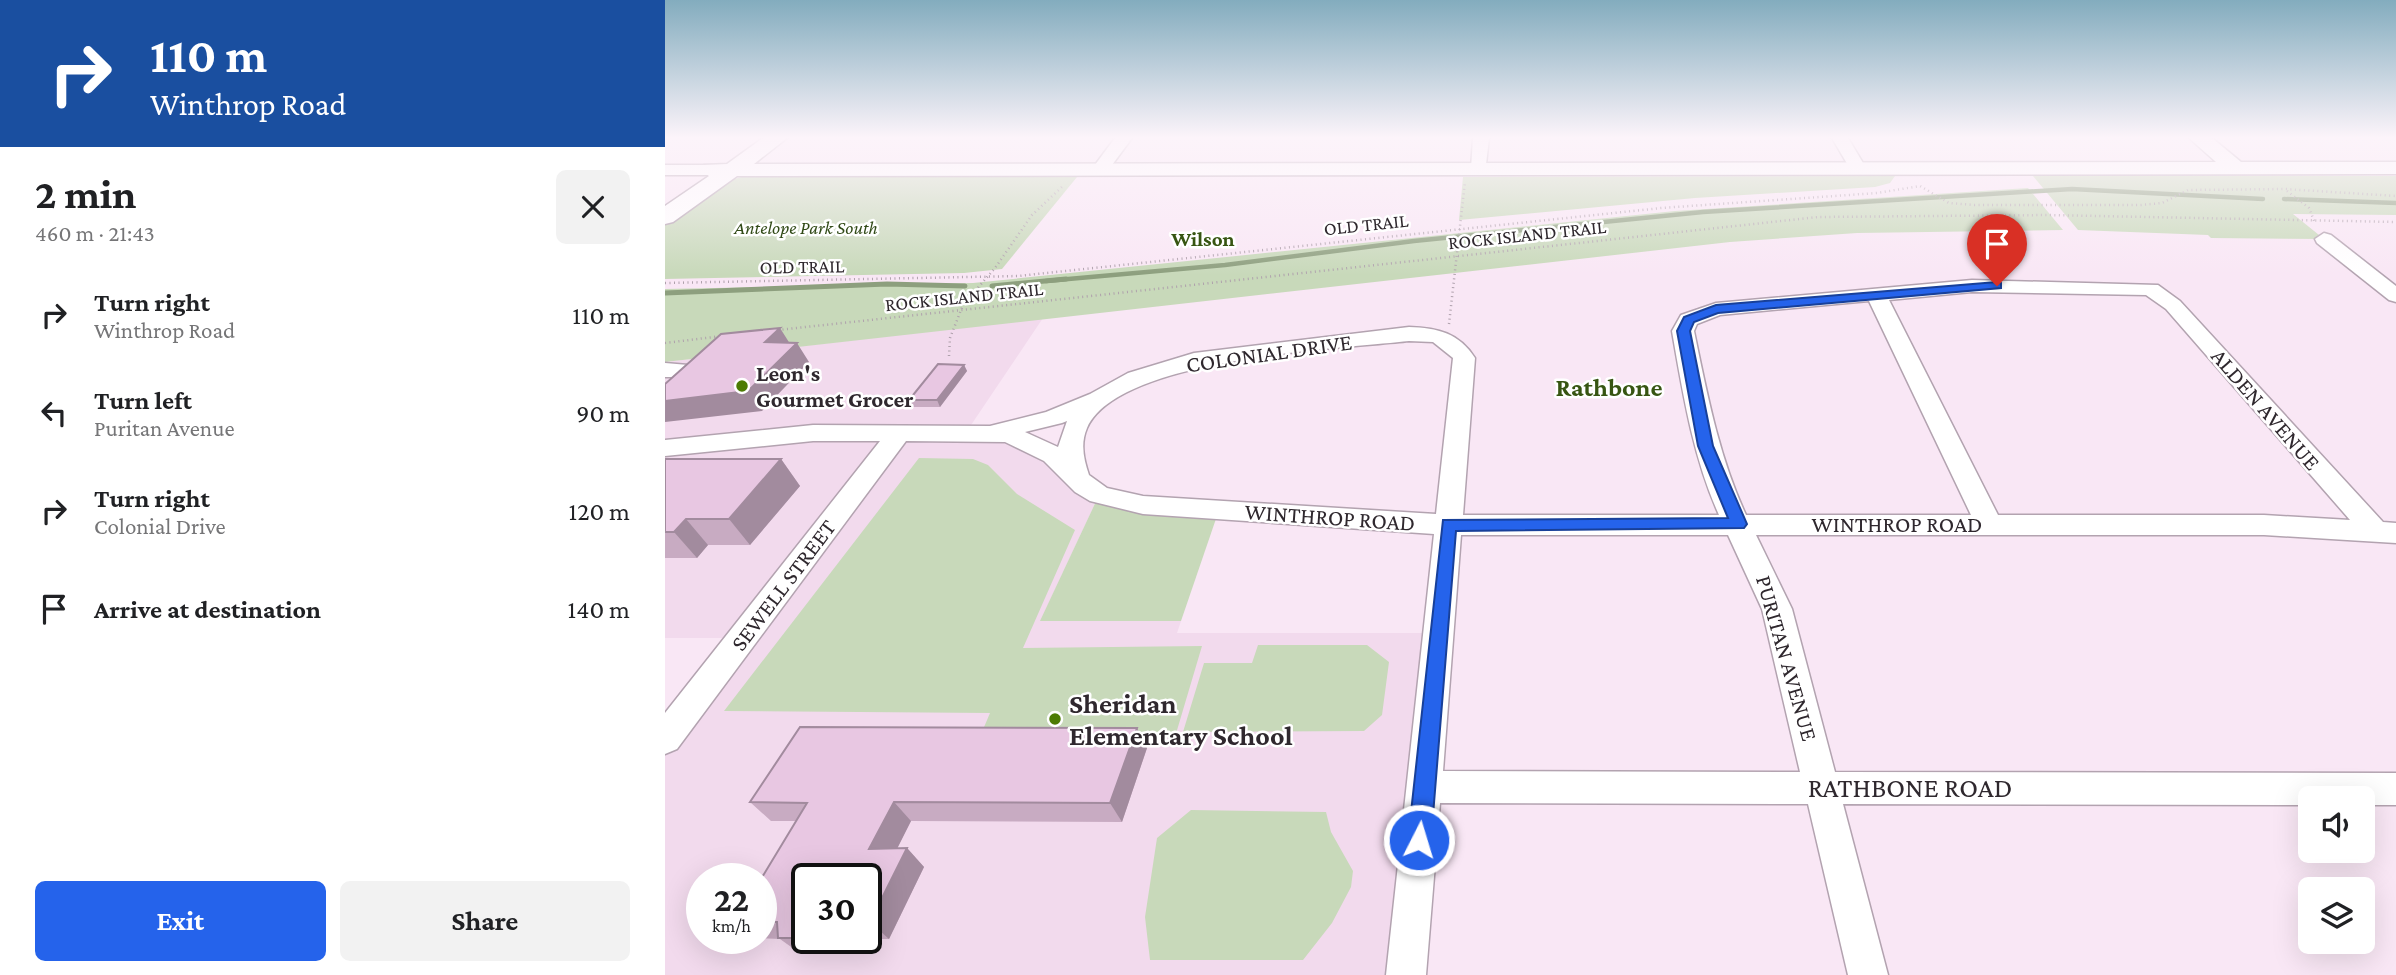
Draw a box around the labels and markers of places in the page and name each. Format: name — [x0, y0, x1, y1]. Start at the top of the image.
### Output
pin — [1967, 214, 2027, 286]
place label: Leon's Gourmet Grocer — [756, 360, 913, 412]
marker: Leon's Gourmet Grocer — [734, 378, 750, 394]
place label: Sheridan Elementary School — [1069, 688, 1293, 751]
marker: Sheridan Elementary School — [1047, 711, 1063, 727]

